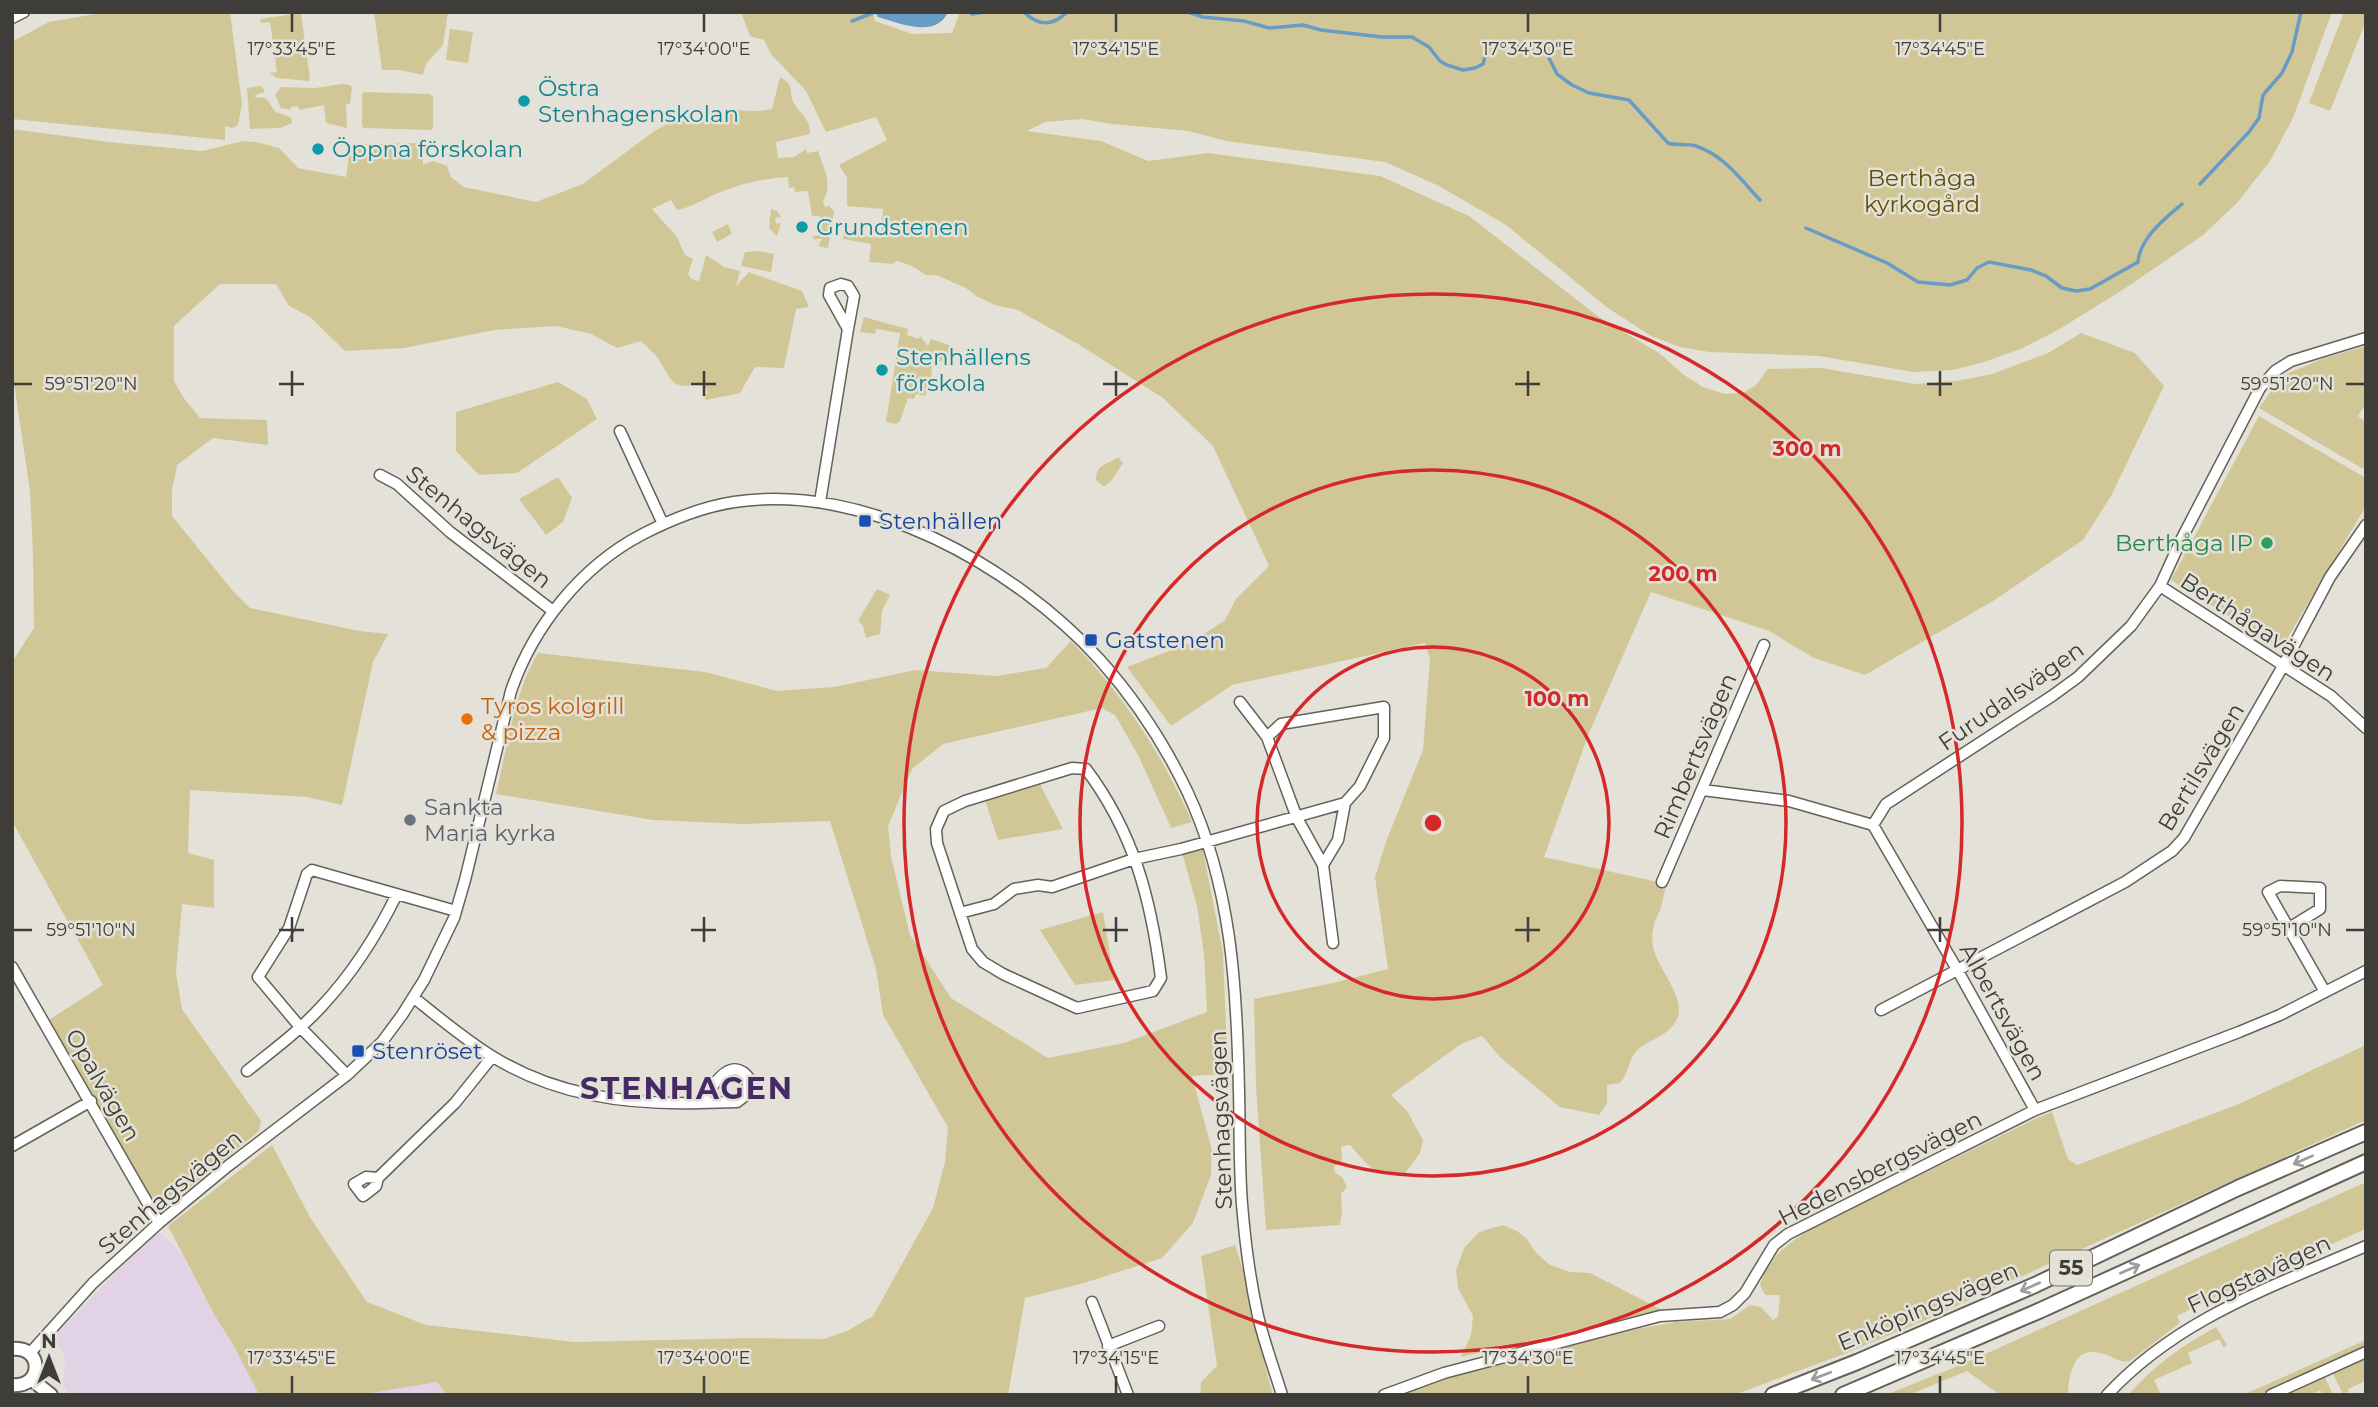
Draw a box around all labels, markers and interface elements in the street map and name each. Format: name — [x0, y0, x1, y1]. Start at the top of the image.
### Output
text: 17°33'45"E — [248, 38, 336, 60]
text: 17°34'00"E — [657, 38, 751, 60]
text: 17°34'15"E — [1073, 38, 1159, 60]
text: 17°34'30"E — [1482, 38, 1574, 60]
text: 17°34'45"E — [1895, 38, 1985, 60]
place label: Östra Stenhagenskolan — [538, 74, 739, 128]
marker: Östra Stenhagenskolan — [516, 93, 532, 109]
place label: Öppna förskolan — [332, 135, 523, 163]
marker: Öppna förskolan — [310, 141, 326, 157]
park label: Berthåga kyrkogård — [1864, 164, 1980, 218]
place label: Grundstenen — [816, 213, 969, 241]
marker: Grundstenen — [794, 219, 810, 235]
place label: Stenhällens förskola — [896, 343, 1031, 397]
marker: Stenhällens förskola — [874, 362, 890, 378]
text: 59°51'20"N — [44, 373, 138, 395]
text: 59°51'20"N — [2240, 373, 2334, 395]
text: 300 m — [1772, 436, 1841, 461]
street label: Stenhagsvägen — [401, 460, 557, 594]
place label: Stenhällen — [879, 507, 1002, 535]
marker: Stenhällen — [857, 513, 873, 529]
place label: Berthåga IP — [2115, 529, 2253, 557]
marker: Berthåga IP — [2259, 535, 2275, 551]
text: 200 m — [1649, 561, 1717, 586]
street label: Berthågavägen — [2175, 566, 2341, 688]
place label: Gatstenen — [1105, 626, 1225, 654]
marker: Gatstenen — [1083, 632, 1099, 648]
street label: Furudalsvägen — [1933, 635, 2089, 757]
street label: Rimbertsvägen — [1647, 669, 1743, 843]
text: 100 m — [1525, 686, 1589, 711]
place label: Tyros kolgrill & pizza — [481, 692, 625, 746]
street label: Bertilsvägen — [2152, 698, 2250, 836]
marker: Tyros kolgrill & pizza — [459, 711, 475, 727]
place label: Sankta Maria kyrka — [424, 793, 556, 847]
centre of rings — [1421, 811, 1445, 835]
marker: Sankta Maria kyrka — [402, 812, 418, 828]
text: 59°51'10"N — [46, 919, 136, 941]
text: 59°51'10"N — [2242, 919, 2332, 941]
street label: Albertsvägen — [1954, 938, 2052, 1086]
street label: Opalvägen — [60, 1024, 146, 1146]
street label: Stenhagsvägen — [1204, 1030, 1238, 1210]
place label: Stenröset — [372, 1037, 482, 1065]
marker: Stenröset — [350, 1043, 366, 1059]
district label: STENHAGEN — [580, 1070, 794, 1107]
street label: Hedensbergsvägen — [1773, 1104, 1987, 1232]
street label: Stenhagsvägen — [92, 1124, 248, 1260]
one-way arrow — [2293, 1154, 2314, 1167]
street label: Flogstavägen — [2183, 1229, 2335, 1319]
road number: 55 — [2050, 1250, 2092, 1286]
street label: Enköpingsvägen — [1833, 1255, 2023, 1357]
one-way arrow — [2119, 1262, 2140, 1276]
one-way arrow — [2020, 1281, 2042, 1294]
north arrow — [14, 1323, 84, 1393]
text: N — [41, 1330, 57, 1353]
text: 17°33'45"E — [248, 1347, 336, 1369]
text: 17°34'00"E — [657, 1347, 751, 1369]
text: 17°34'15"E — [1073, 1347, 1159, 1369]
text: 17°34'30"E — [1482, 1347, 1574, 1369]
text: 17°34'45"E — [1895, 1347, 1985, 1369]
one-way arrow — [1811, 1370, 1833, 1383]

